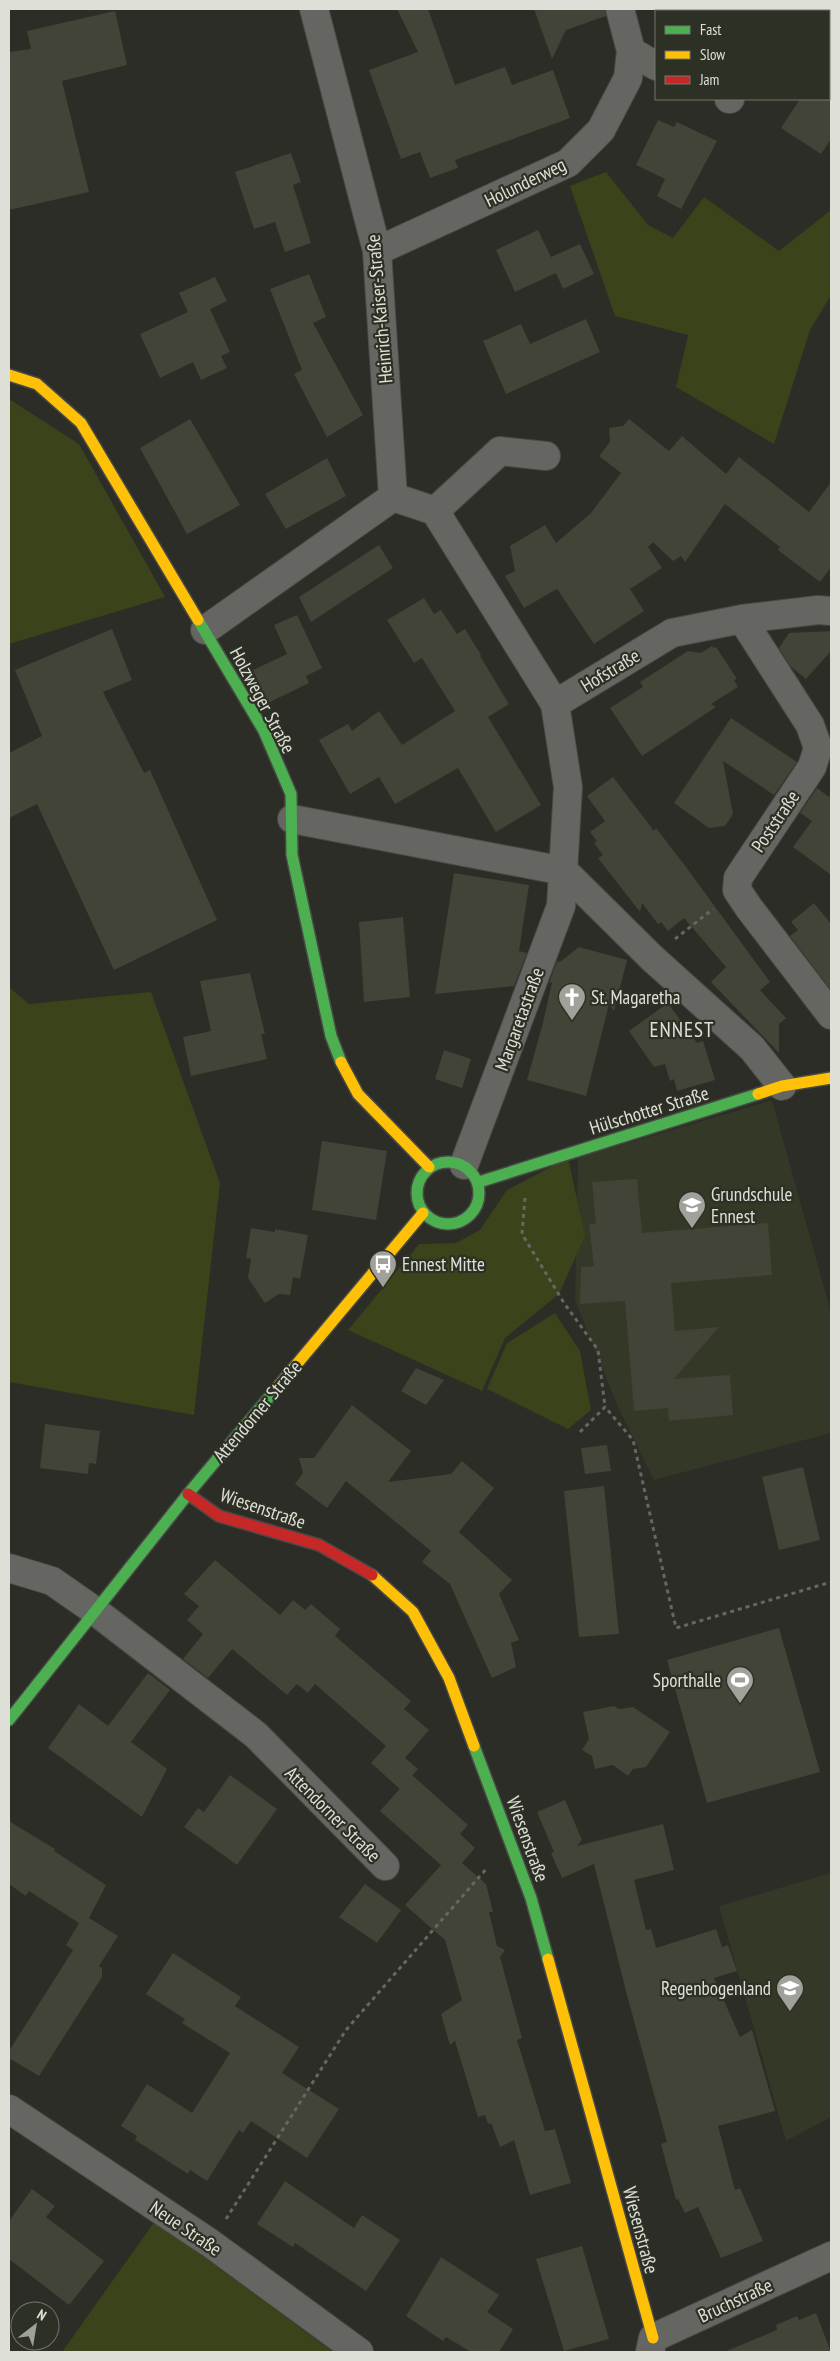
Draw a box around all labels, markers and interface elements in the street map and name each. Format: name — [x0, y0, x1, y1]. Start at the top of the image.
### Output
legend — [655, 10, 830, 100]
text: Fast — [700, 20, 721, 39]
text: Slow — [700, 45, 725, 64]
text: Jam — [699, 70, 719, 89]
street label: Holunderweg — [480, 152, 570, 212]
street label: Heinrich-Kaiser-Straße — [361, 233, 397, 384]
street label: Holzweger Straße — [225, 643, 301, 757]
street label: Hofstraße — [576, 643, 644, 697]
street label: Poststraße — [746, 785, 804, 856]
street label: Margaretastraße — [489, 964, 549, 1074]
church icon: St. Magaretha — [557, 982, 587, 1021]
place label: St. Magaretha — [591, 985, 680, 1009]
district label: ENNEST — [650, 1016, 715, 1043]
street label: Hülschotter Straße — [587, 1080, 712, 1139]
place label: Grundschule Ennest — [711, 1182, 793, 1228]
school or university icon: Grundschule Ennest — [677, 1190, 707, 1229]
bus stop icon: Ennest Mitte — [368, 1249, 398, 1288]
place label: Ennest Mitte — [402, 1252, 485, 1276]
street label: Attendorner Straße — [207, 1355, 307, 1467]
street label: Wiesenstraße — [217, 1482, 309, 1534]
sports icon: Sporthalle — [725, 1665, 755, 1704]
place label: Sporthalle — [653, 1668, 721, 1692]
street label: Attendorner Straße — [280, 1761, 386, 1867]
street label: Wiesenstraße — [502, 1793, 555, 1885]
school or university icon: Regenbogenland — [775, 1973, 805, 2012]
place label: Regenbogenland — [661, 1976, 771, 2000]
street label: Wiesenstraße — [618, 2184, 664, 2276]
street label: Neue Straße — [146, 2195, 227, 2261]
street label: Bruchstraße — [694, 2272, 776, 2328]
north arrow — [10, 2301, 60, 2351]
text: N — [34, 2305, 50, 2325]

